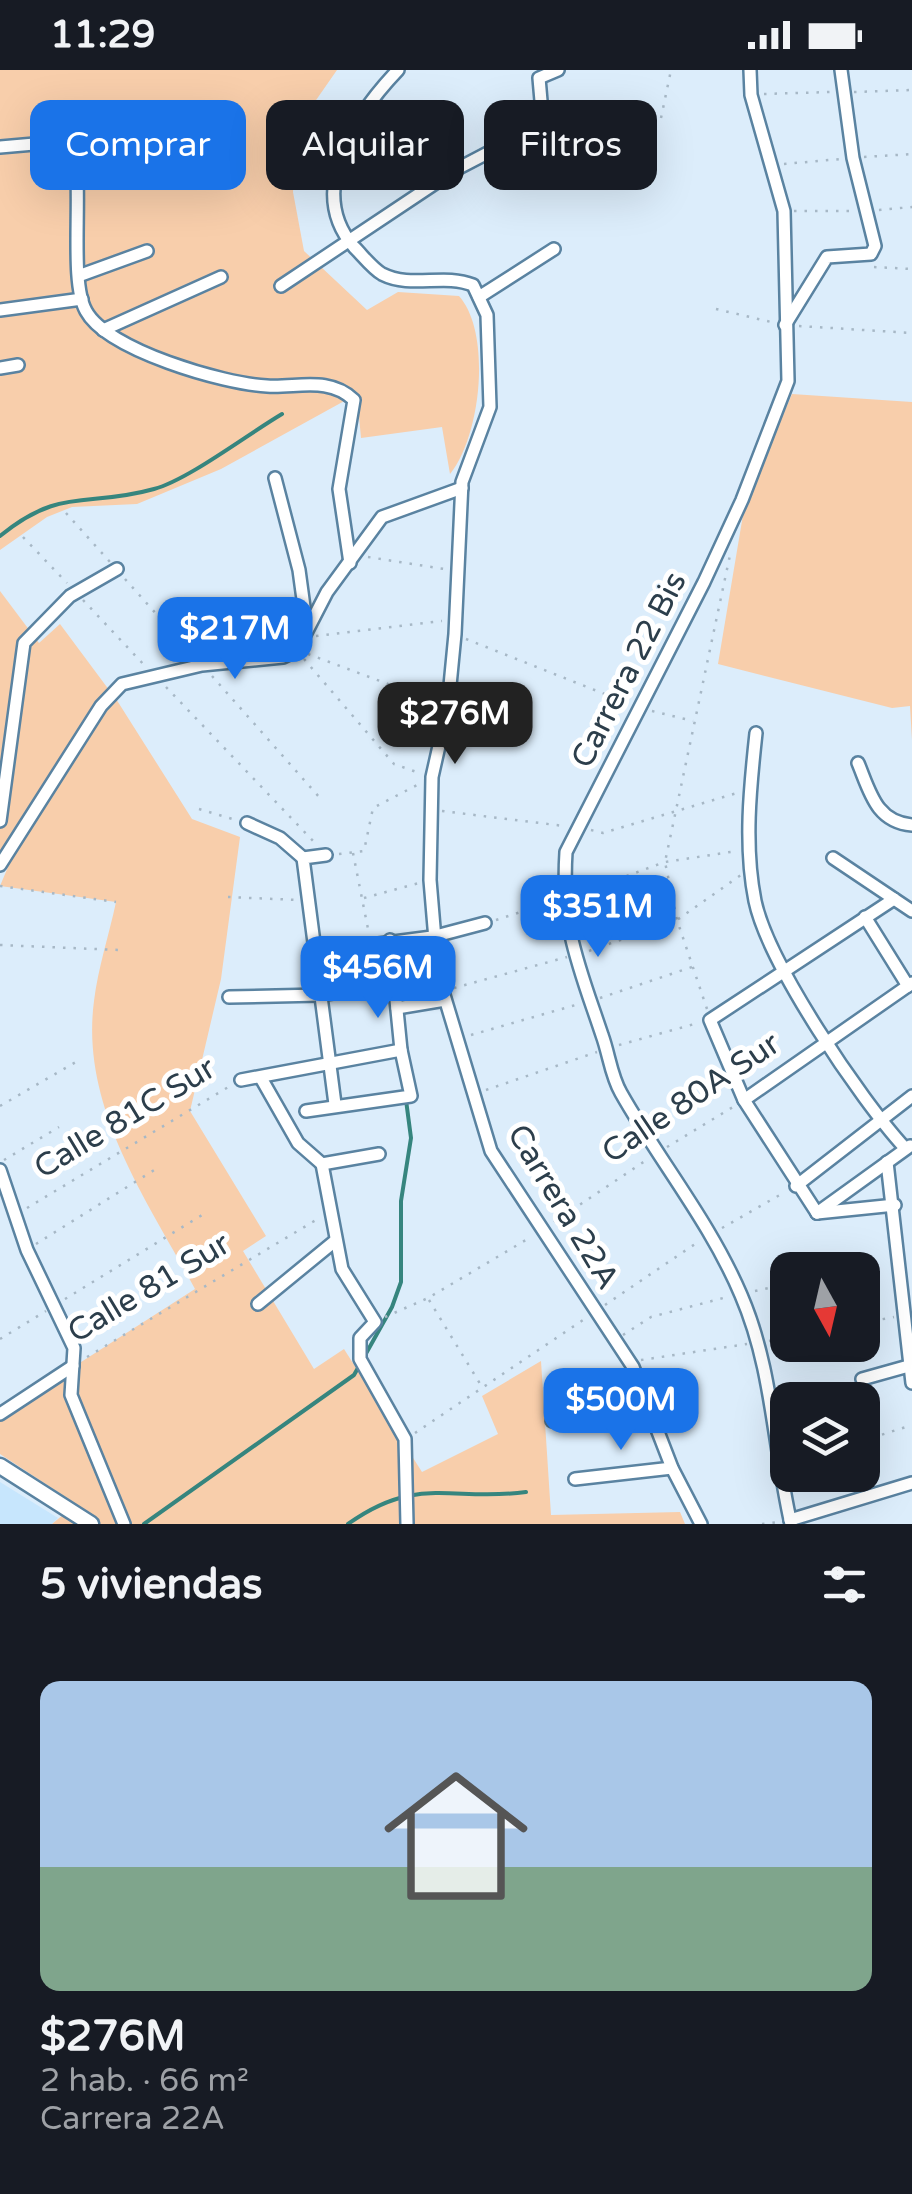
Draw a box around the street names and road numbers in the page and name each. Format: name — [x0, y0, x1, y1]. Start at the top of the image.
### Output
street label: Carrera 22 Bis — [563, 566, 695, 774]
street label: Calle 80A Sur — [595, 1024, 788, 1171]
street label: Calle 81C Sur — [28, 1049, 223, 1187]
street label: Carrera 22A — [499, 1118, 627, 1296]
street label: Calle 81 Sur — [61, 1224, 238, 1351]

